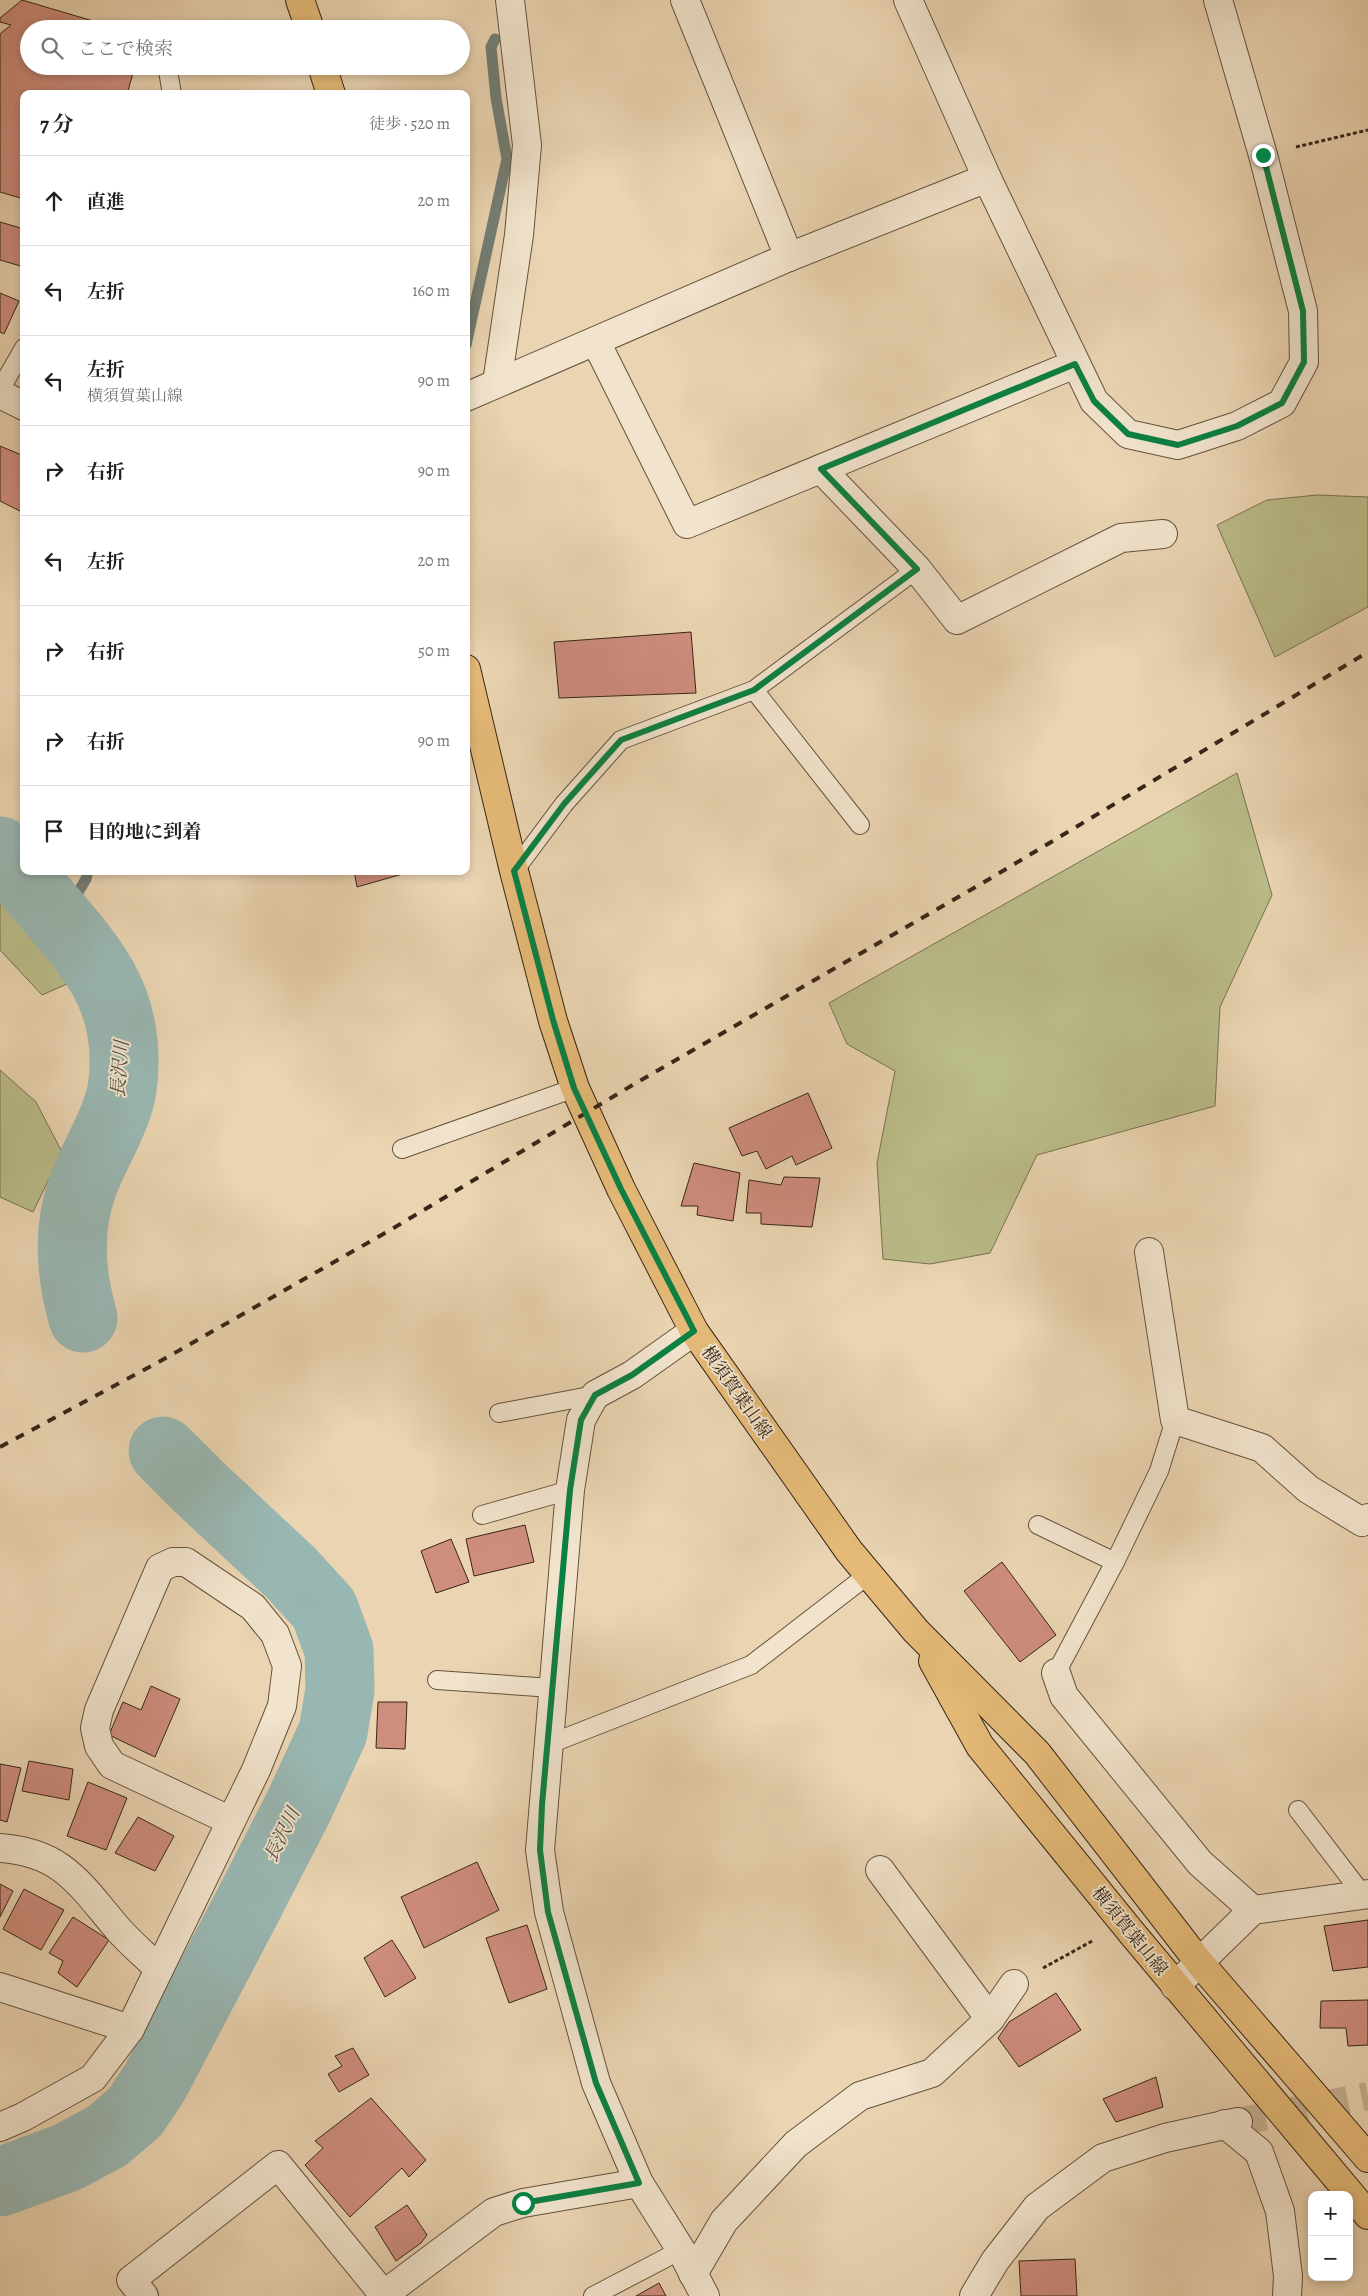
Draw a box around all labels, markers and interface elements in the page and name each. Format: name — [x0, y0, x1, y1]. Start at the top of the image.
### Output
search box — [20, 20, 470, 75]
icon: search — [38, 34, 66, 62]
text: ここで検索 — [78, 36, 173, 62]
text: 7 分 — [40, 110, 74, 138]
text: 徒歩 · 520 m — [369, 113, 450, 135]
route end — [1252, 144, 1275, 167]
icon: ahead — [40, 187, 68, 215]
text: 直進 — [87, 189, 125, 215]
text: 20 m — [417, 190, 450, 212]
icon: left — [40, 277, 68, 305]
text: 左折 — [87, 279, 125, 305]
text: 160 m — [412, 280, 450, 302]
text: 左折 — [87, 357, 125, 383]
icon: left — [40, 367, 68, 395]
text: 90 m — [418, 370, 450, 392]
text: 横須賀葉山線 — [87, 385, 183, 407]
icon: right — [40, 457, 68, 485]
text: 右折 — [87, 459, 125, 485]
text: 90 m — [418, 460, 450, 482]
icon: left — [40, 547, 68, 575]
text: 左折 — [87, 549, 125, 575]
text: 20 m — [417, 550, 450, 572]
icon: right — [40, 637, 68, 665]
text: 右折 — [87, 639, 125, 665]
text: 50 m — [418, 640, 450, 662]
icon: right — [40, 727, 68, 755]
text: 右折 — [87, 729, 125, 755]
text: 90 m — [418, 730, 450, 752]
icon: arrive — [40, 817, 68, 845]
text: 目的地に到着 — [87, 819, 201, 845]
water label: 長沢川 — [105, 1038, 135, 1098]
street label: 横須賀葉山線 — [696, 1341, 778, 1443]
water label: 長沢川 — [258, 1802, 307, 1866]
street label: 横須賀葉山線 — [1087, 1881, 1173, 1981]
map controls — [1308, 2191, 1353, 2281]
button: + — [1308, 2191, 1353, 2236]
route start — [512, 2192, 535, 2215]
button: − — [1308, 2236, 1353, 2281]

